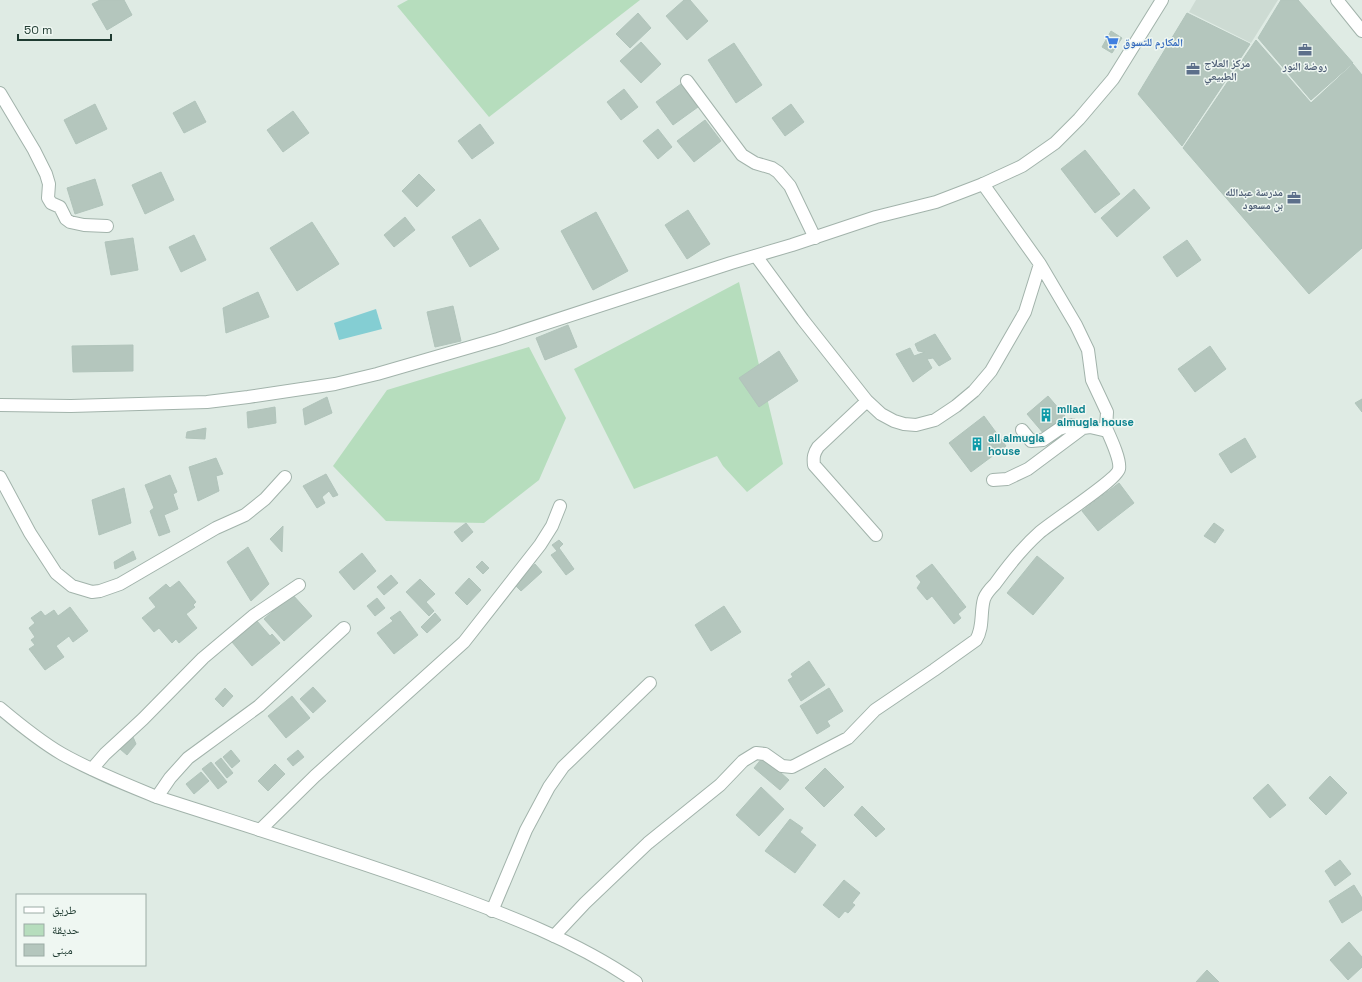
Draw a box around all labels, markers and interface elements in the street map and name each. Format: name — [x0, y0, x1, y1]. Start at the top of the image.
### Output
scale bar — [18, 16, 111, 42]
text: 50 m — [24, 22, 52, 38]
supermarket icon: المكارم للتسوق — [1104, 34, 1120, 50]
place label: المكارم للتسوق — [1123, 35, 1183, 50]
office icon: روضة النور — [1297, 42, 1313, 58]
place label: مركز العلاج الطبيعي — [1204, 56, 1250, 85]
place label: روضة النور — [1282, 59, 1327, 73]
office icon: مركز العلاج الطبيعي — [1185, 61, 1201, 77]
place label: مدرسة عبدالله بن مسعود — [1225, 185, 1283, 213]
office icon: مدرسة عبدالله بن مسعود — [1286, 190, 1302, 206]
place label: milad almugla house — [1057, 402, 1134, 429]
building icon: milad almugla house — [1038, 407, 1054, 423]
place label: ali almugla house — [988, 431, 1045, 458]
building icon: ali almugla house — [969, 436, 985, 452]
legend — [16, 894, 146, 966]
text: طريق — [52, 902, 77, 918]
text: حديقة — [52, 922, 80, 938]
text: مبنى — [52, 942, 73, 958]

